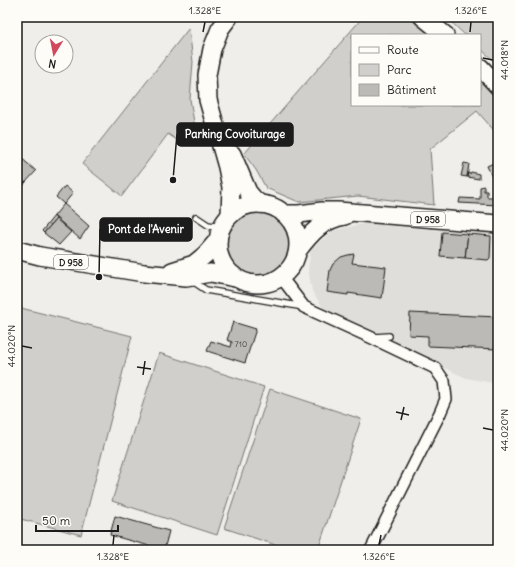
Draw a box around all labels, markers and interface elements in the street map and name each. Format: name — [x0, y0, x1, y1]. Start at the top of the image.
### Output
text: 1.328°E — [189, 4, 221, 17]
text: 1.326°E — [455, 4, 487, 17]
north arrow — [34, 34, 74, 74]
legend — [351, 34, 481, 106]
text: 44.018°N — [498, 40, 511, 80]
text: Route — [387, 42, 419, 57]
text: N — [47, 56, 57, 71]
text: Parc — [387, 62, 412, 77]
text: Bâtiment — [387, 82, 436, 97]
callout: Parking Covoiturage — [177, 123, 293, 146]
text: Parking Covoiturage — [185, 127, 285, 142]
road number: D 958 — [411, 212, 445, 226]
callout: Pont de l'Avenir — [100, 218, 192, 241]
text: Pont de l'Avenir — [108, 222, 184, 236]
road number: D 958 — [54, 255, 88, 269]
text: 44.020°N — [5, 325, 18, 367]
house number: 710 — [235, 339, 247, 349]
text: 44.020°N — [498, 409, 511, 451]
scale bar — [36, 507, 118, 533]
text: 50 m — [42, 513, 71, 528]
text: 1.328°E — [97, 550, 129, 563]
text: 1.326°E — [363, 550, 395, 563]

